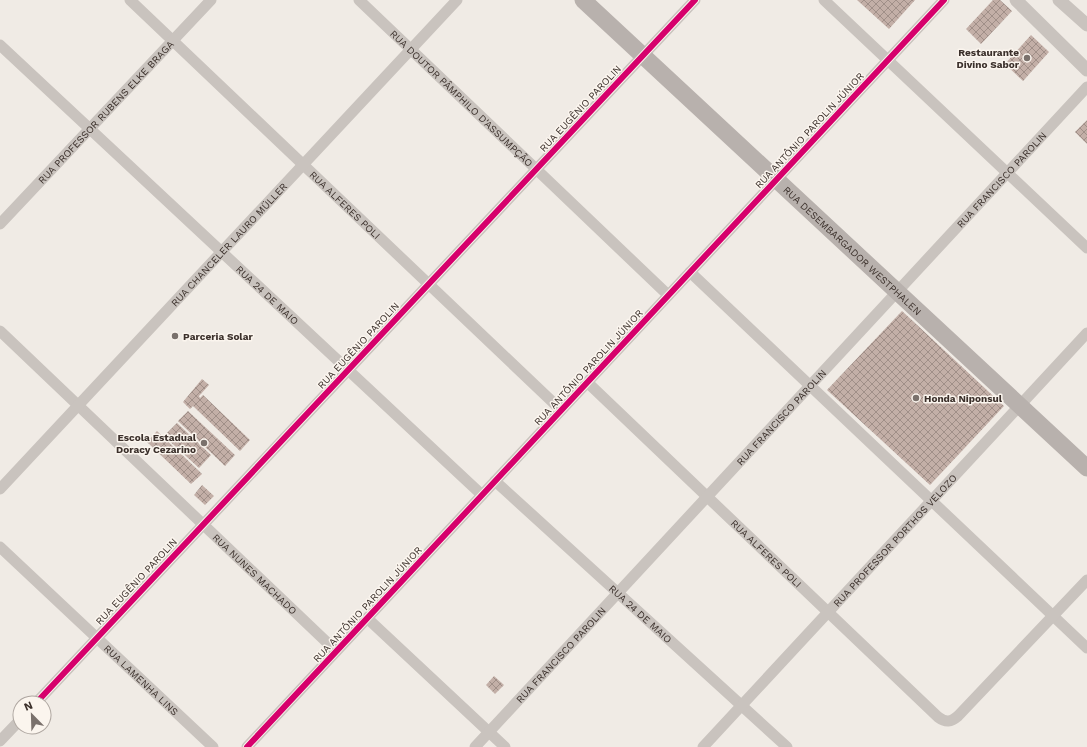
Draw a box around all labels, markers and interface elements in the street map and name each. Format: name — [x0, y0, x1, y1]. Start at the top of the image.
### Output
street label: RUA DOUTOR PÂMPHILO D'ASSUMPÇÃO — [388, 28, 535, 169]
street label: RUA PROFESSOR RUBENS ELKE BRAGA — [36, 38, 176, 186]
place label: Restaurante Divino Sabor — [957, 47, 1020, 70]
marker: Restaurante Divino Sabor — [1022, 53, 1032, 63]
street label: RUA EUGÊNIO PAROLIN — [537, 63, 623, 154]
street label: RUA ANTÔNIO PAROLIN JÚNIOR — [753, 70, 866, 190]
street label: RUA FRANCISCO PAROLIN — [955, 130, 1049, 230]
street label: RUA ALFERES POLI — [307, 169, 382, 241]
street label: RUA CHANCELER LAURO MÜLLER — [169, 180, 290, 308]
street label: RUA DESEMBARGADOR WESTPHALEN — [781, 184, 924, 317]
street label: RUA 24 DE MAIO — [234, 264, 300, 327]
street label: RUA EUGÊNIO PAROLIN — [315, 300, 401, 391]
street label: RUA ANTÔNIO PAROLIN JÚNIOR — [532, 307, 645, 427]
marker: Parceria Solar — [170, 331, 180, 341]
place label: Parceria Solar — [183, 331, 254, 342]
street label: RUA FRANCISCO PAROLIN — [734, 367, 828, 467]
marker: Honda Niponsul — [911, 393, 921, 403]
place label: Honda Niponsul — [924, 393, 1003, 404]
place label: Escola Estadual Doracy Cezarino — [116, 432, 197, 455]
marker: Escola Estadual Doracy Cezarino — [199, 438, 209, 448]
street label: RUA PROFESSOR PORTHOS VELOZO — [831, 472, 959, 609]
street label: RUA ALFERES POLI — [729, 517, 804, 590]
street label: RUA NUNES MACHADO — [210, 532, 299, 617]
street label: RUA EUGÊNIO PAROLIN — [93, 536, 179, 627]
street label: RUA ANTÔNIO PAROLIN JÚNIOR — [311, 544, 424, 664]
street label: RUA 24 DE MAIO — [607, 583, 674, 645]
street label: RUA FRANCISCO PAROLIN — [514, 605, 608, 705]
street label: RUA LAMENHA LINS — [102, 643, 180, 718]
north arrow — [12, 695, 52, 735]
text: N — [22, 699, 35, 714]

